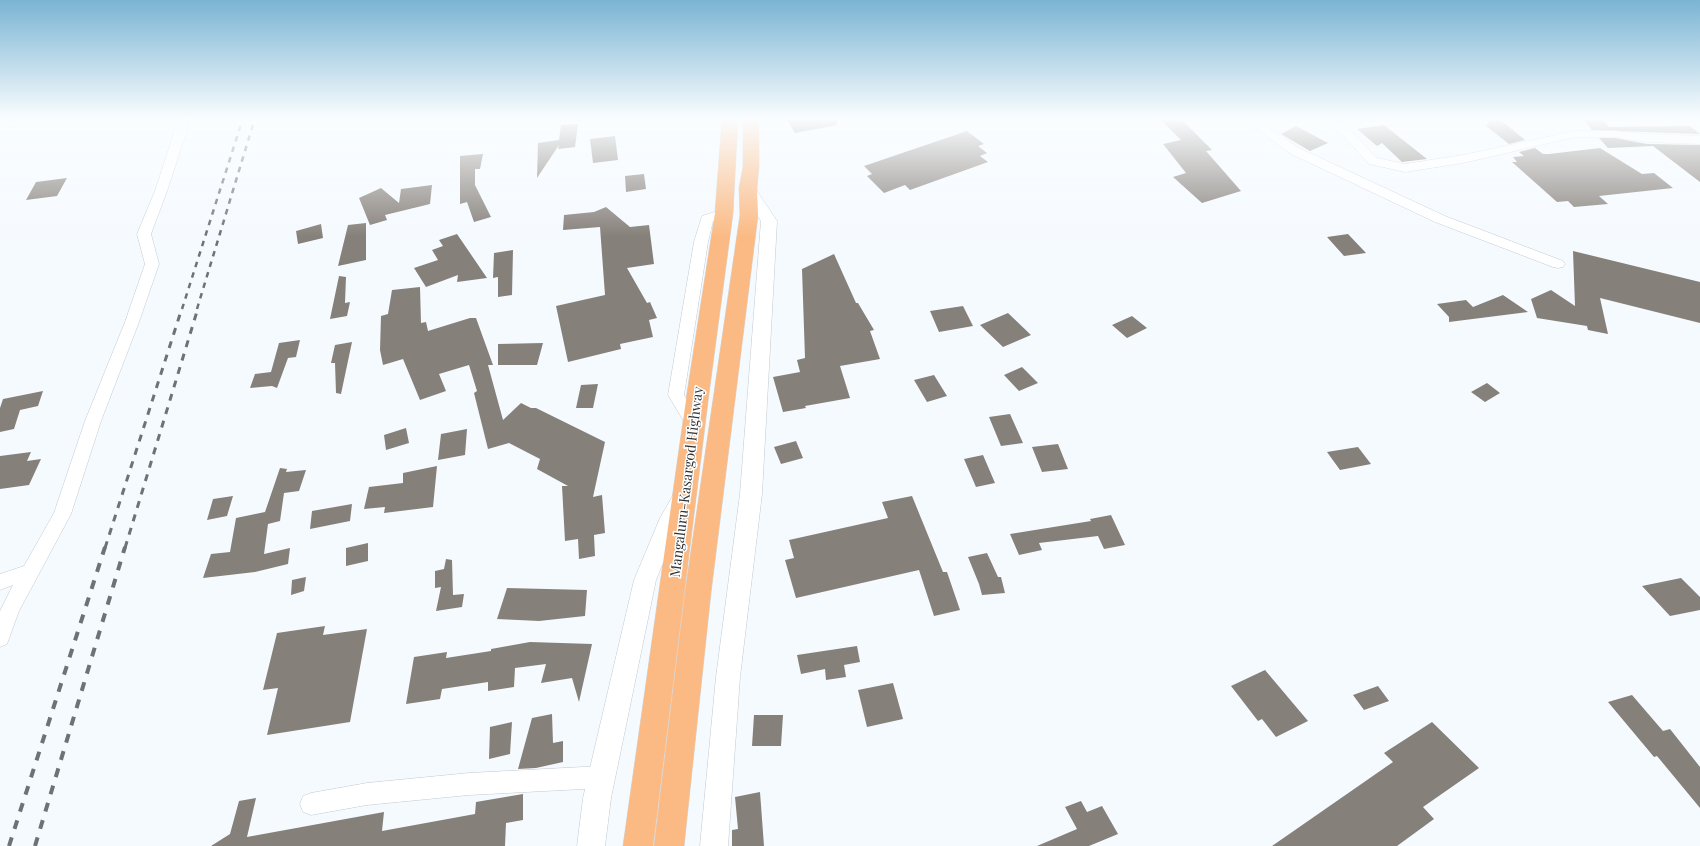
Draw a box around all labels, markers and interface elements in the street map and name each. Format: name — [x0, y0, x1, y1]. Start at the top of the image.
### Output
street label: Mangaluru-Kasargod Highway — [667, 386, 707, 578]

